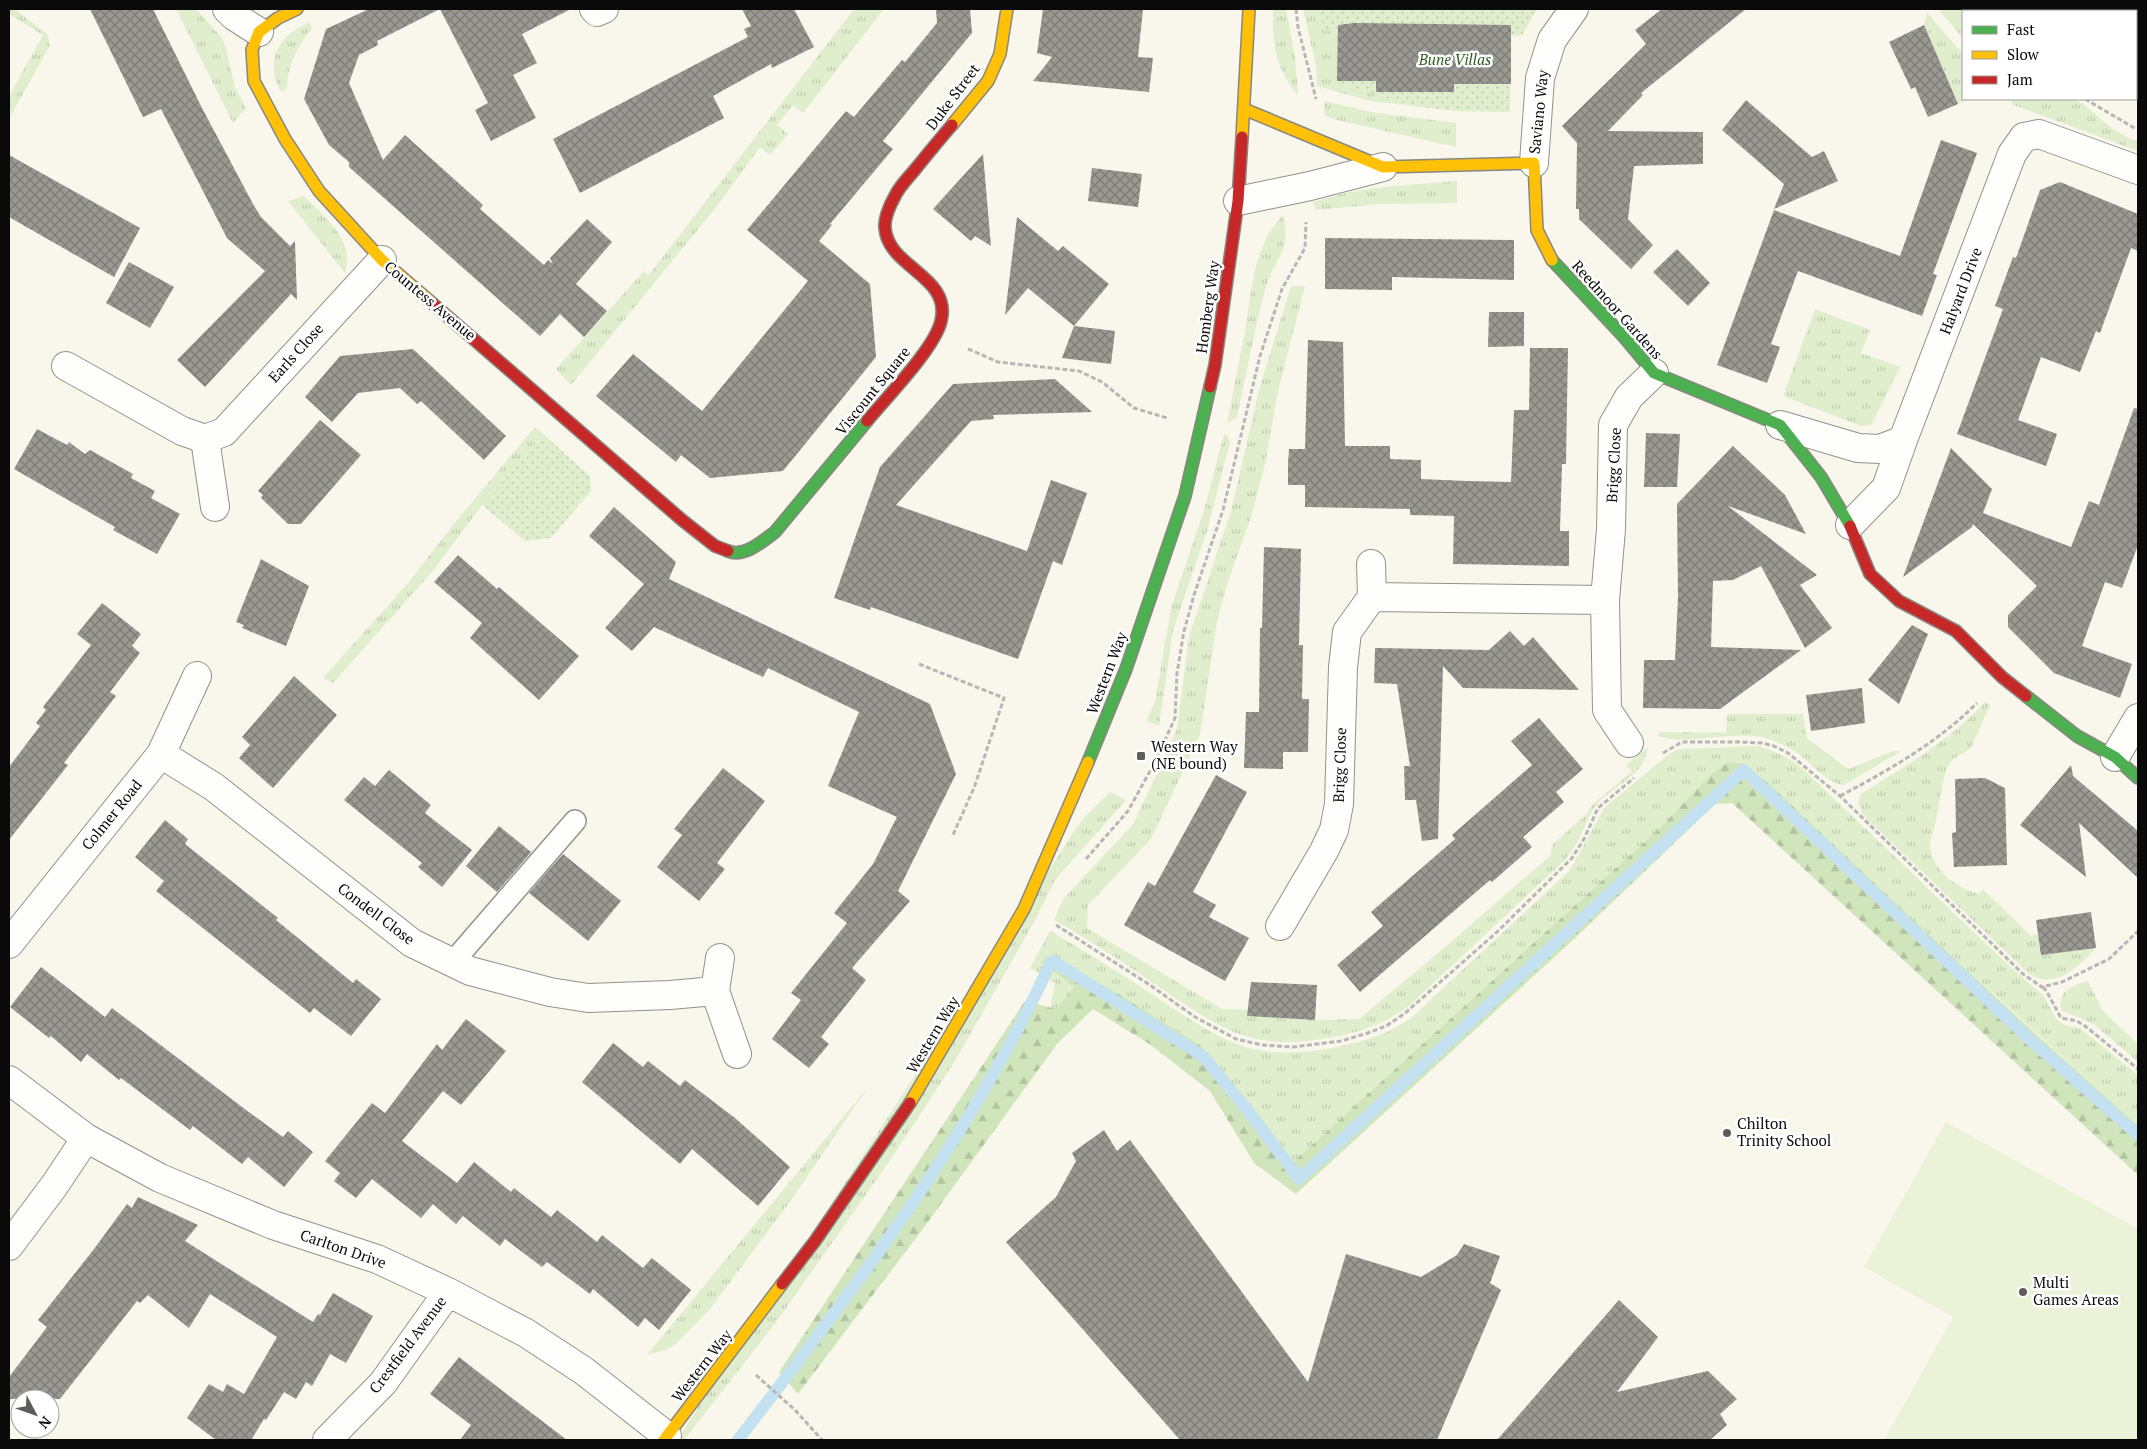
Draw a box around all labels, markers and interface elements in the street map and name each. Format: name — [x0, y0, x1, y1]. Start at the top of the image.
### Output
legend — [1962, 10, 2137, 100]
text: Fast — [2007, 19, 2035, 39]
text: Slow — [2007, 44, 2040, 64]
park label: Bune Villas — [1418, 49, 1491, 69]
street label: Duke Street — [921, 59, 984, 134]
street label: Saviano Way — [1524, 68, 1552, 155]
text: Jam — [2007, 69, 2033, 89]
street label: Halyard Drive — [1934, 244, 1986, 337]
street label: Countess Avenue — [381, 256, 481, 344]
street label: Reedmoor Gardens — [1568, 256, 1668, 363]
street label: Homberg Way — [1191, 259, 1223, 354]
street label: Earls Close — [263, 318, 327, 386]
street label: Viscount Square — [830, 342, 914, 439]
street label: Brigg Close — [1601, 427, 1625, 503]
street label: Western Way — [1081, 628, 1131, 717]
street label: Brigg Close — [1328, 727, 1350, 803]
place label: Western Way (NE bound) — [1151, 736, 1238, 773]
marker: Western Way (NE bound) — [1135, 750, 1147, 762]
street label: Colmer Road — [77, 775, 146, 854]
street label: Condell Close — [334, 878, 419, 949]
street label: Western Way — [901, 992, 963, 1077]
place label: Chilton Trinity School — [1737, 1113, 1831, 1150]
marker: Chilton Trinity School — [1721, 1127, 1733, 1139]
street label: Carlton Drive — [298, 1224, 389, 1272]
place label: Multi Games Areas — [2033, 1272, 2119, 1309]
marker: Multi Games Areas — [2017, 1286, 2029, 1298]
street label: Crestfield Avenue — [364, 1292, 450, 1397]
street label: Western Way — [667, 1325, 736, 1406]
north arrow — [10, 1389, 60, 1439]
text: N — [34, 1413, 56, 1433]

